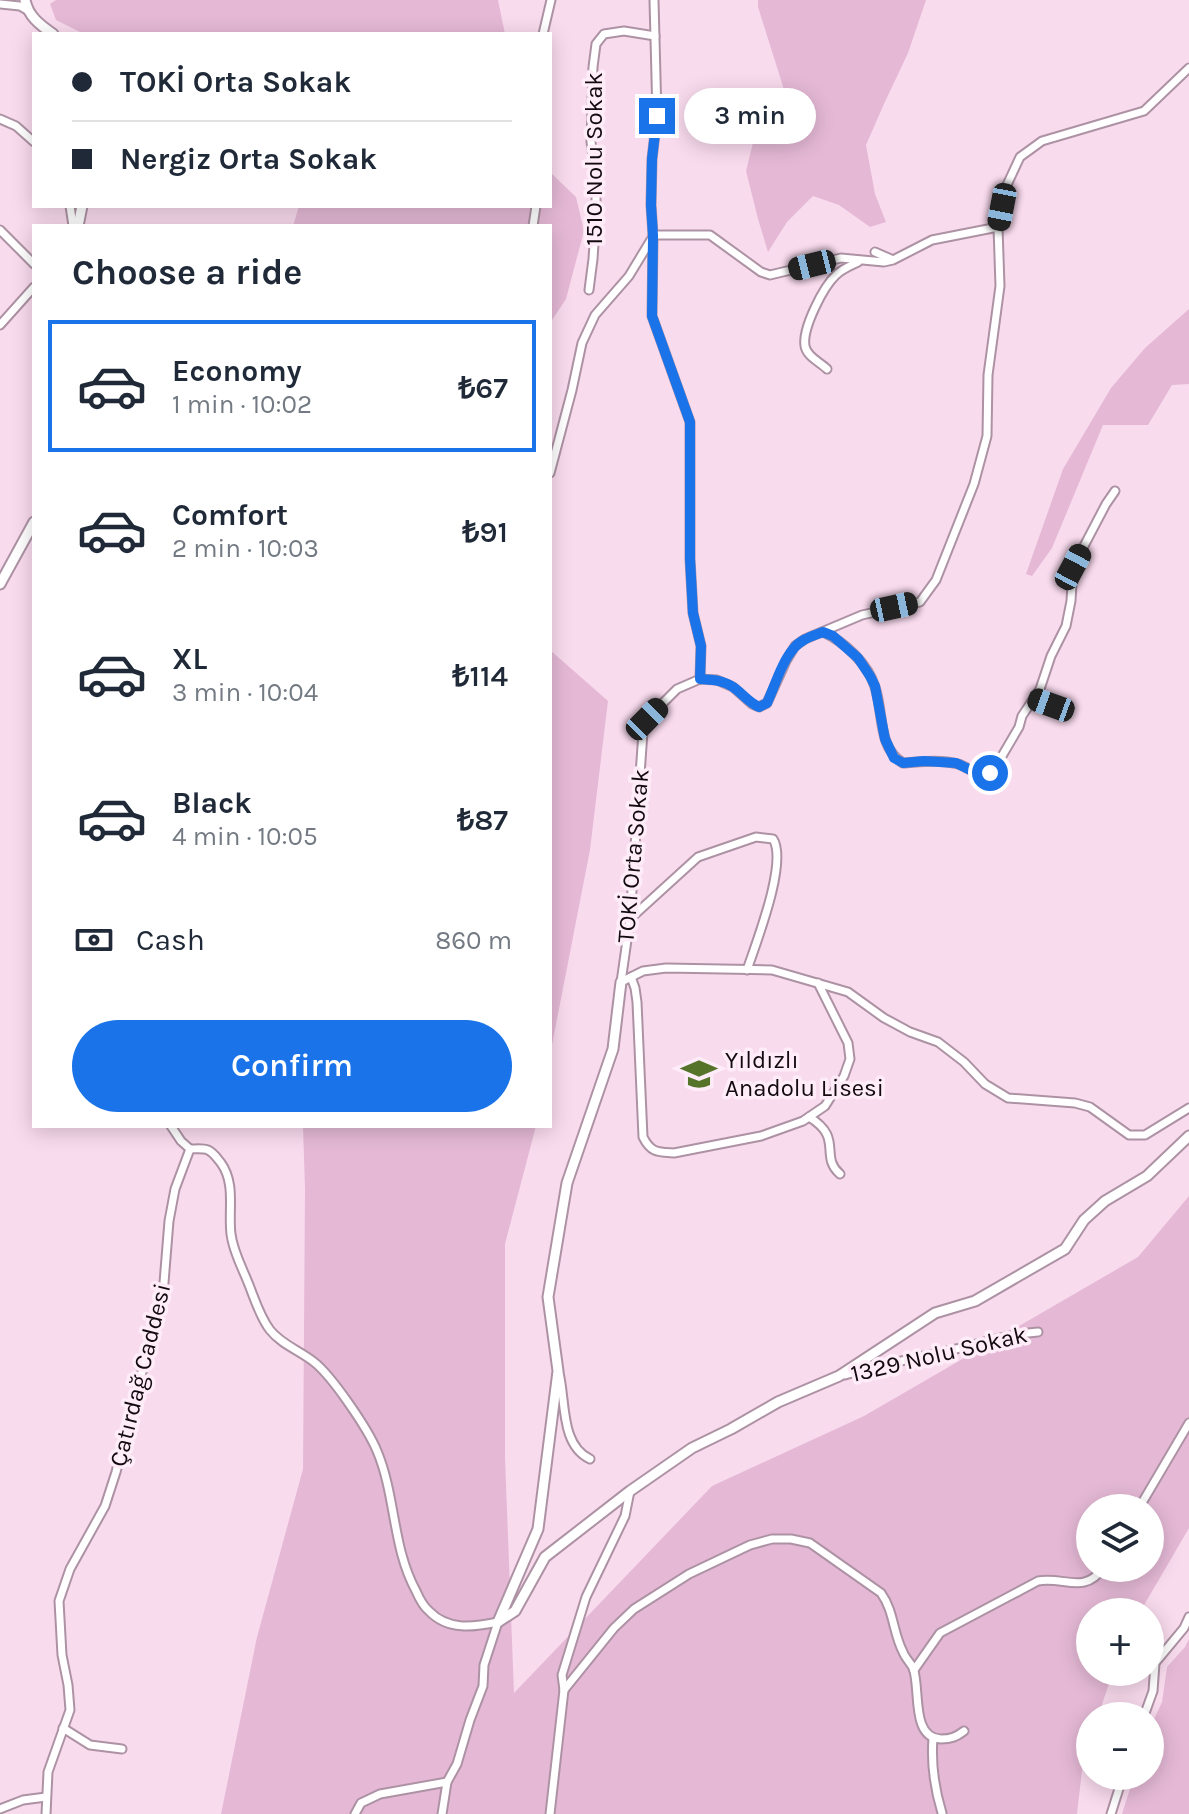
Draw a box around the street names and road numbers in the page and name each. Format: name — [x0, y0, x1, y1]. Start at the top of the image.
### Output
street label: 1510 Nolu Sokak — [580, 72, 608, 246]
street label: TOKİ Orta Sokak — [611, 768, 655, 944]
street label: Çatırdağ Caddesi — [104, 1280, 176, 1470]
street label: 1329 Nolu Sokak — [848, 1320, 1030, 1388]

